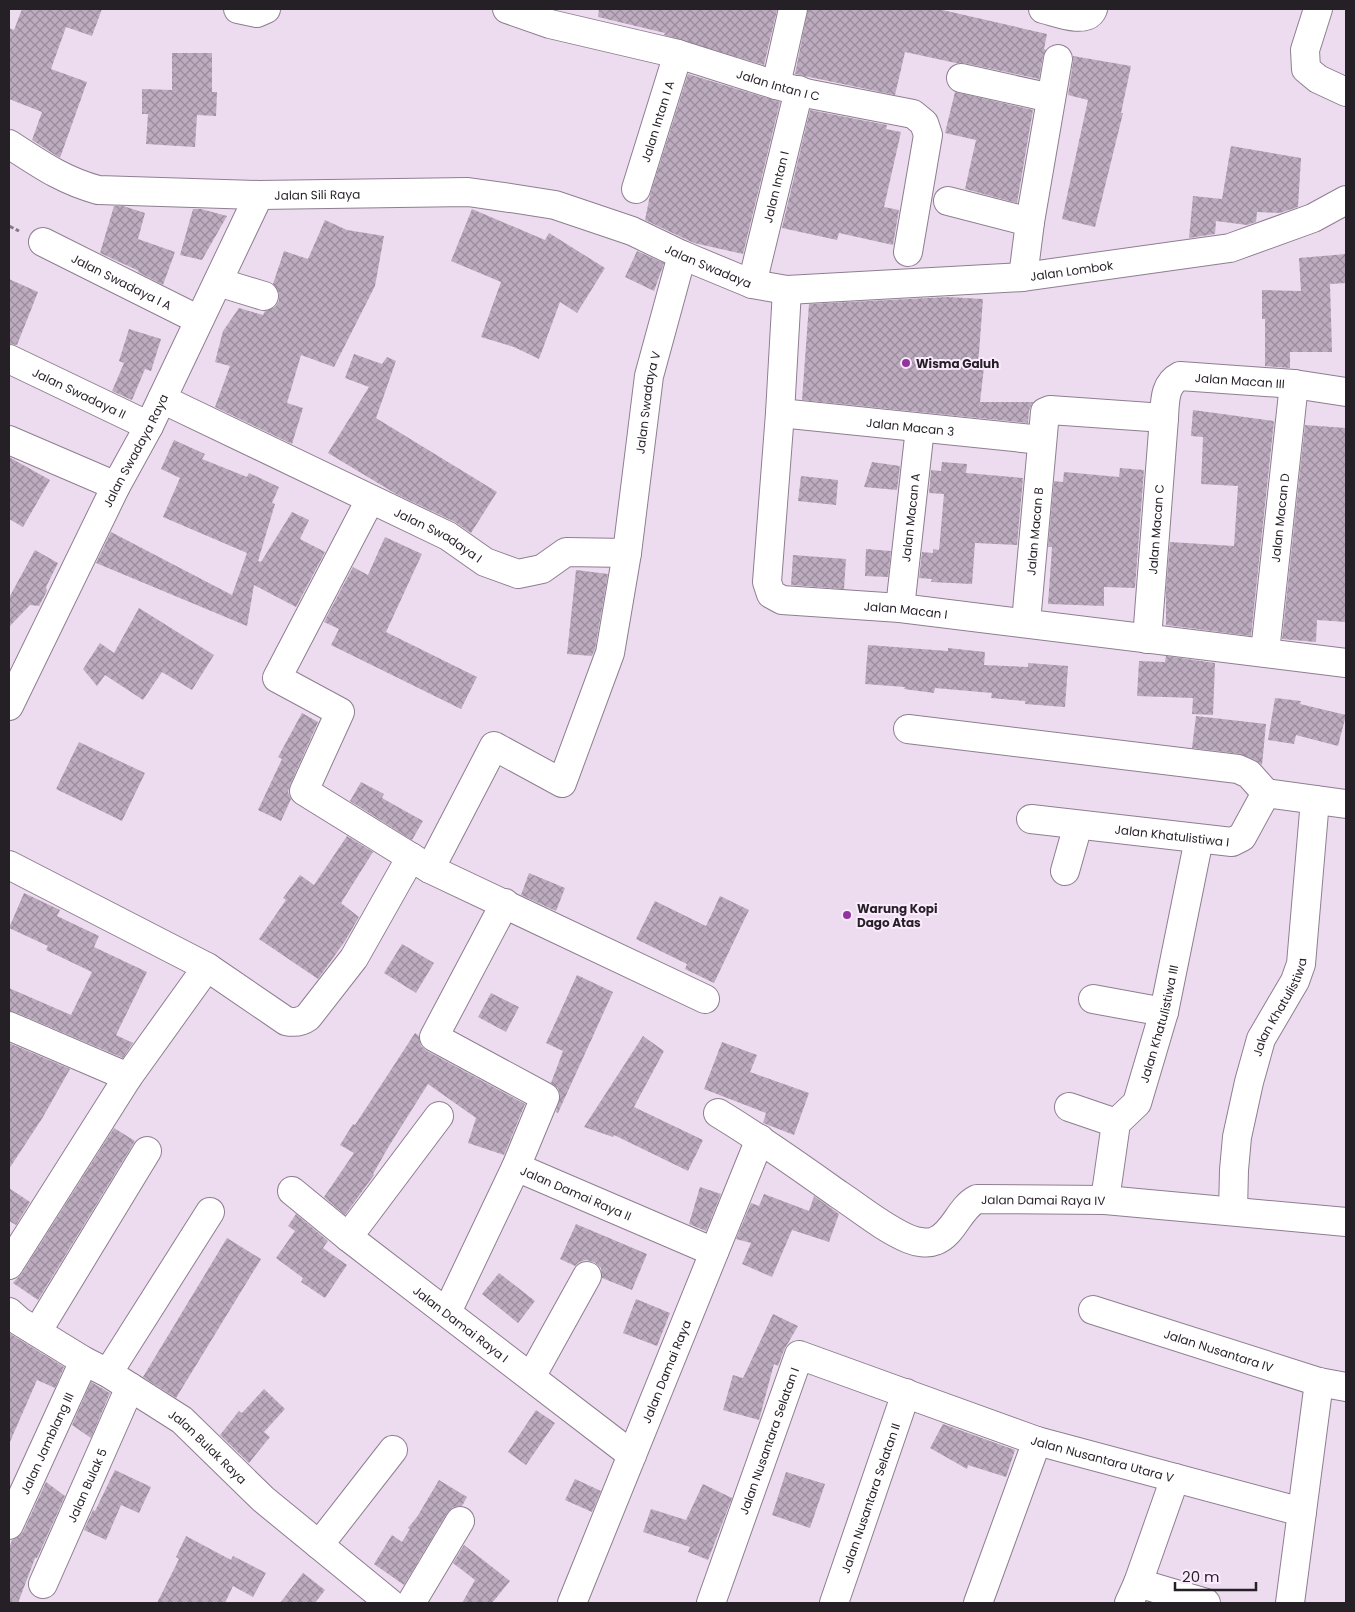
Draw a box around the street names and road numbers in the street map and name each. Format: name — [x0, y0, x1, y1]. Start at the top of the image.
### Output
street label: Jalan Intan I C — [735, 65, 821, 104]
street label: Jalan Intan I A — [636, 78, 678, 164]
street label: Jalan Intan I — [759, 149, 792, 225]
street label: Jalan Sili Raya — [274, 185, 360, 203]
street label: Jalan Swadaya — [662, 240, 754, 292]
street label: Jalan Swadaya I A — [69, 249, 175, 314]
street label: Jalan Lombok — [1029, 256, 1115, 284]
street label: Jalan Swadaya V — [631, 349, 664, 455]
street label: Jalan Swadaya II — [30, 363, 129, 422]
street label: Jalan Macan III — [1194, 369, 1285, 392]
street label: Jalan Swadaya Raya — [98, 391, 172, 510]
street label: Jalan Macan 3 — [865, 413, 955, 439]
street label: Jalan Macan A — [897, 472, 923, 563]
street label: Jalan Macan D — [1266, 472, 1293, 563]
street label: Jalan Macan C — [1143, 484, 1167, 575]
street label: Jalan Macan B — [1022, 486, 1047, 576]
street label: Jalan Swadaya I — [392, 503, 486, 566]
street label: Jalan Macan I — [863, 597, 949, 622]
street label: Jalan Khatulistiwa I — [1114, 820, 1230, 850]
street label: Jalan Khatulistiwa — [1248, 957, 1310, 1058]
street label: Jalan Khatulistiwa III — [1135, 963, 1182, 1085]
street label: Jalan Damai Raya II — [518, 1161, 634, 1224]
street label: Jalan Damai Raya IV — [981, 1191, 1105, 1209]
street label: Jalan Damai Raya I — [410, 1282, 512, 1366]
street label: Jalan Damai Raya — [637, 1317, 694, 1425]
street label: Jalan Nusantara IV — [1162, 1325, 1276, 1375]
street label: Jalan Nusantara Selatan I — [735, 1365, 802, 1517]
street label: Jalan Jamblang III — [16, 1389, 77, 1497]
street label: Jalan Bulak Raya — [165, 1405, 251, 1487]
street label: Jalan Nusantara Selatan II — [836, 1421, 904, 1575]
street label: Jalan Nusantara Utara V — [1028, 1431, 1176, 1486]
street label: Jalan Bulak 5 — [63, 1445, 110, 1525]

